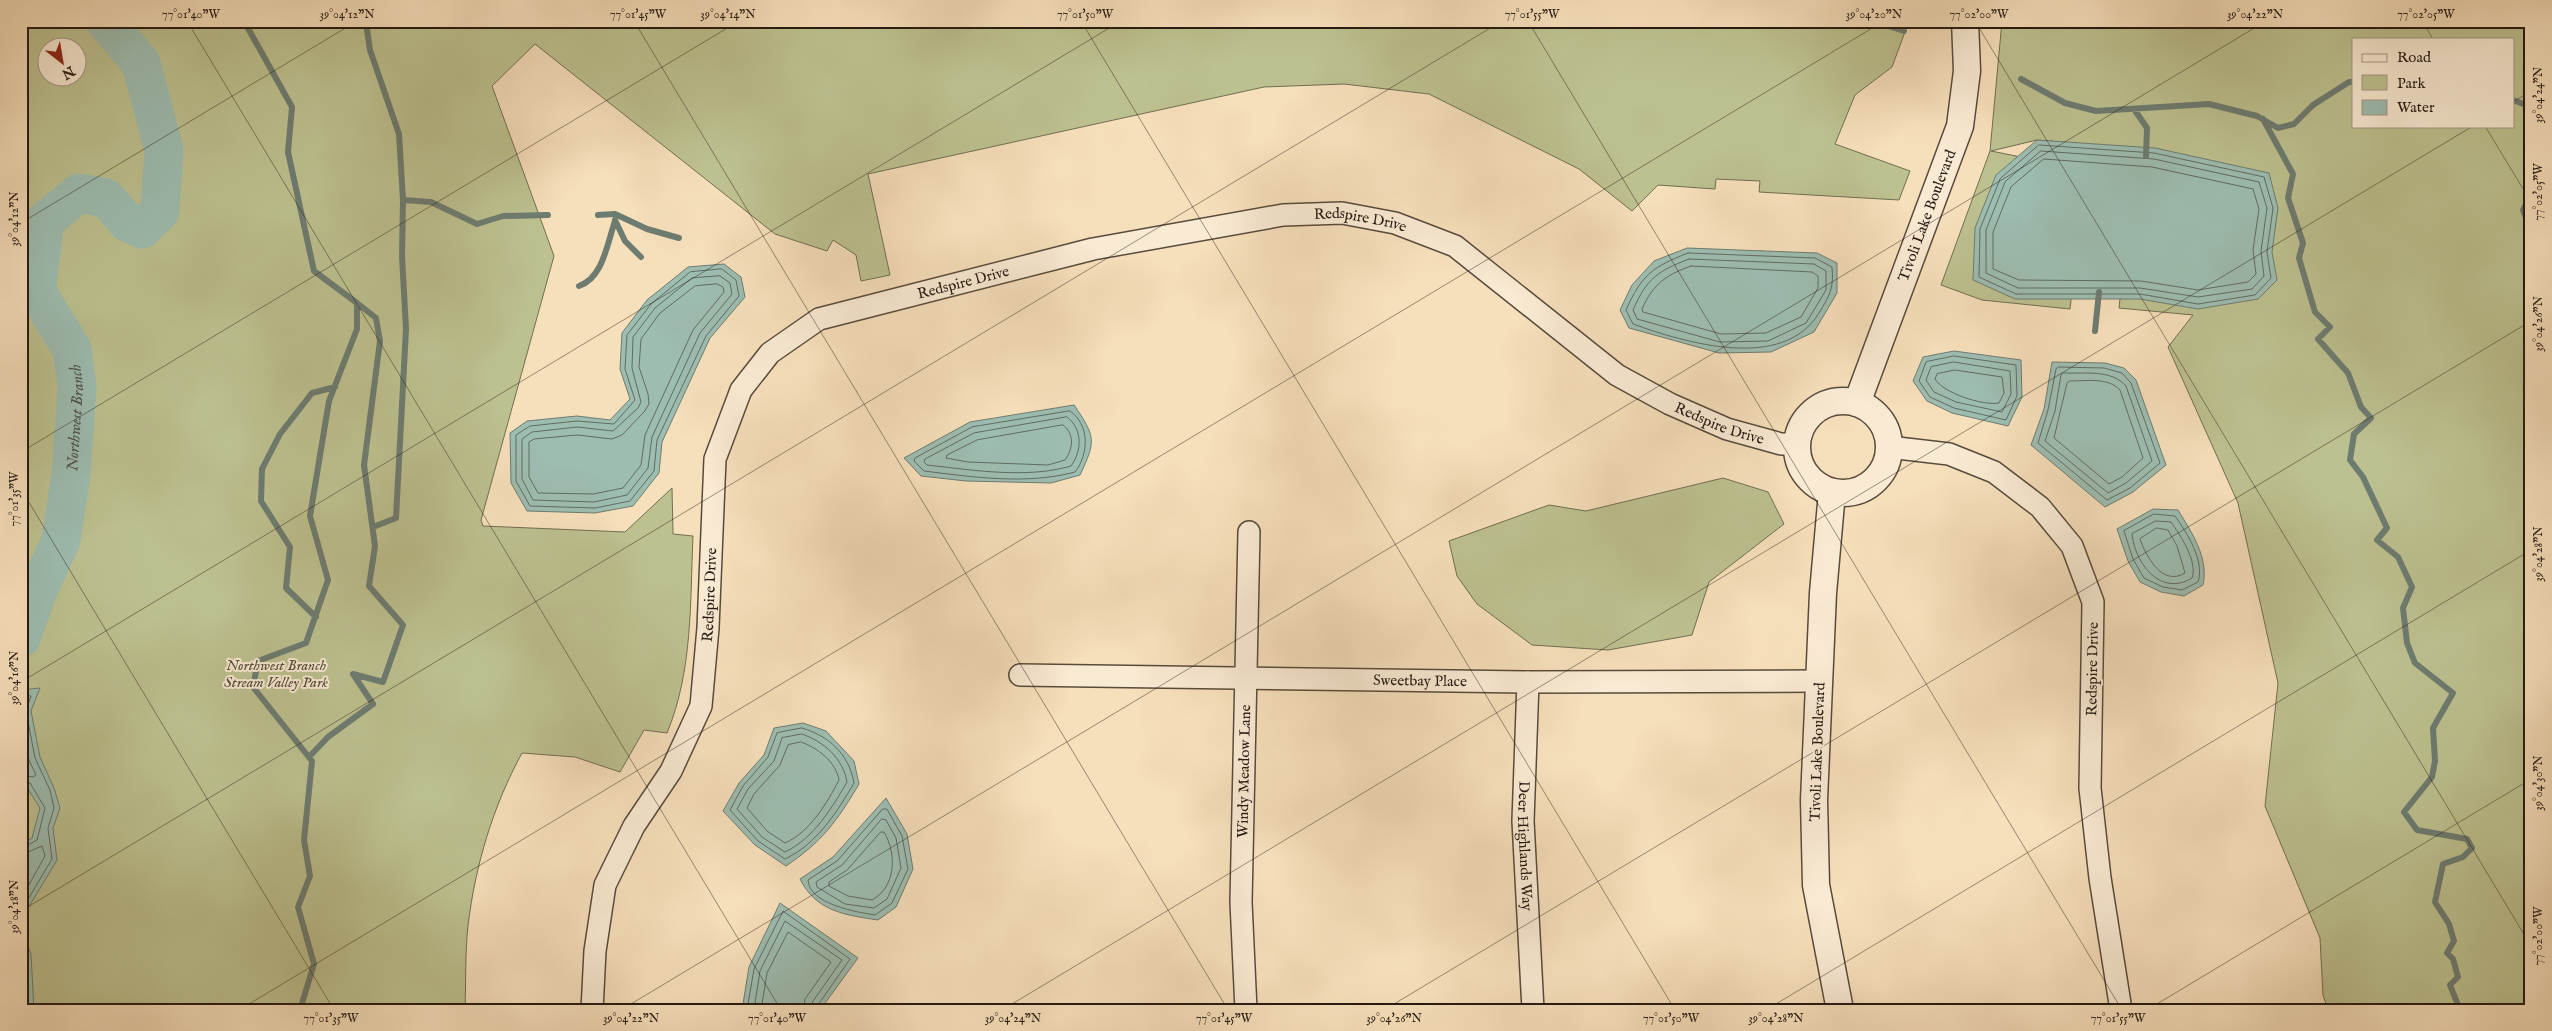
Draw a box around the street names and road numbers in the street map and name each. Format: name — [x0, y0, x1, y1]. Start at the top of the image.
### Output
street label: Tivoli Lake Boulevard — [1894, 146, 1961, 284]
street label: Redspire Drive — [1313, 204, 1410, 237]
street label: Redspire Drive — [915, 262, 1011, 304]
street label: Redspire Drive — [1672, 398, 1766, 449]
street label: Redspire Drive — [698, 547, 721, 643]
street label: Redspire Drive — [2082, 622, 2103, 716]
street label: Sweetbay Place — [1373, 671, 1467, 691]
street label: Tivoli Lake Boulevard — [1806, 681, 1829, 822]
street label: Windy Meadow Lane — [1233, 704, 1255, 838]
street label: Deer Highlands Way — [1513, 781, 1537, 912]

